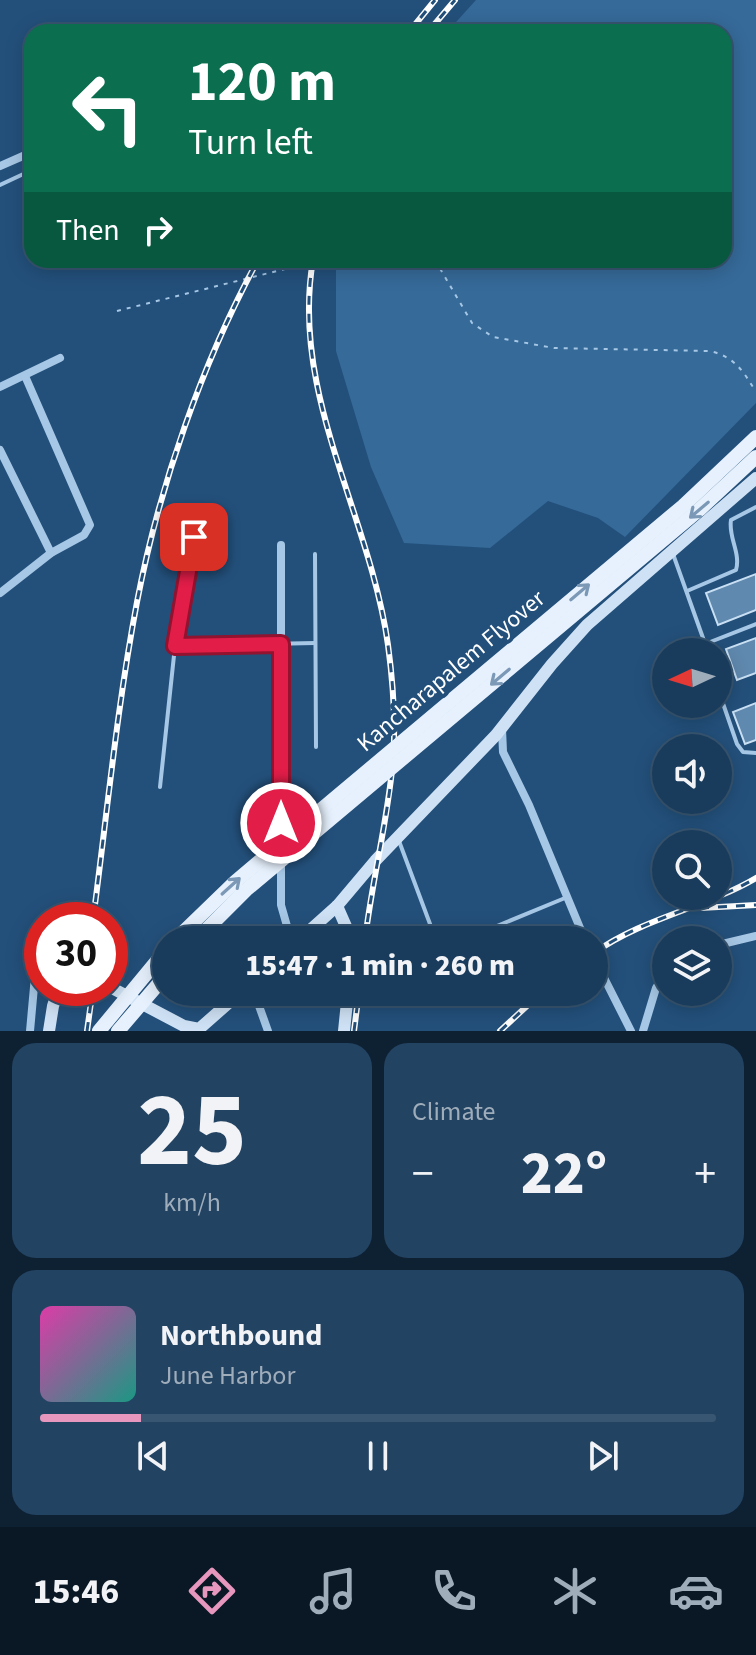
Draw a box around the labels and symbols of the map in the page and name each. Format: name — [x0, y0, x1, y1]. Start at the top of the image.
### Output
one-way arrow — [689, 501, 710, 519]
pin — [160, 503, 228, 571]
street label: Kancharapalem Flyover — [349, 581, 553, 760]
one-way arrow — [569, 583, 589, 601]
north arrow — [652, 638, 732, 718]
one-way arrow — [490, 668, 511, 686]
position arrow — [239, 781, 323, 865]
one-way arrow — [220, 877, 240, 895]
speed limit sign: 30 — [24, 902, 128, 1006]

